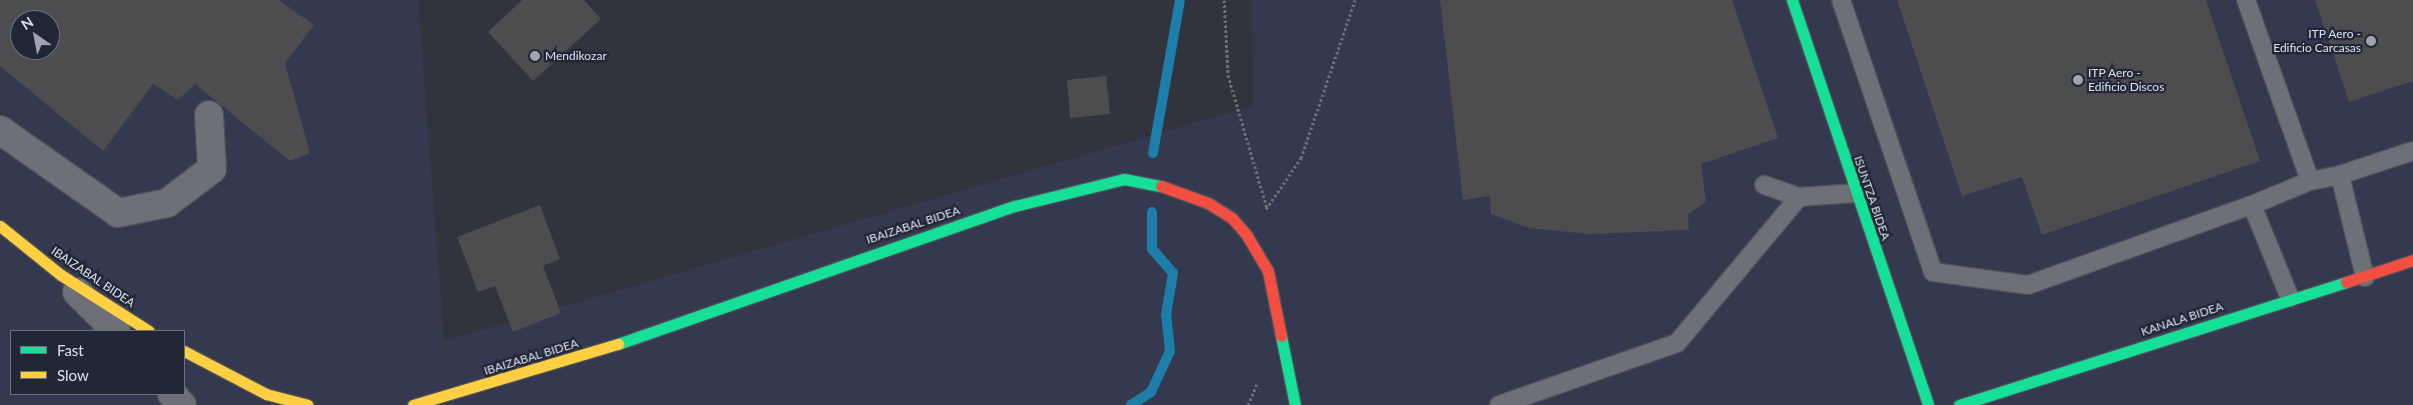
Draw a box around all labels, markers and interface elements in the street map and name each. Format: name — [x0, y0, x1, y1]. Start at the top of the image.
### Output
north arrow — [10, 10, 60, 60]
text: N — [18, 13, 36, 33]
place label: ITP Aero - Edificio Carcasas — [2273, 27, 2361, 55]
marker: ITP Aero - Edificio Carcasas — [2365, 35, 2377, 47]
place label: Mendikozar — [545, 49, 607, 63]
marker: Mendikozar — [529, 50, 541, 62]
place label: ITP Aero - Edificio Discos — [2088, 66, 2164, 94]
marker: ITP Aero - Edificio Discos — [2072, 74, 2084, 86]
street label: ISUNTZA BIDEA — [1851, 154, 1893, 242]
street label: IBAIZABAL BIDEA — [864, 203, 962, 247]
street label: IBAIZABAL BIDEA — [48, 244, 138, 310]
street label: KANALA BIDEA — [2139, 299, 2225, 339]
legend — [10, 330, 185, 395]
street label: IBAIZABAL BIDEA — [482, 336, 580, 378]
text: Fast — [57, 341, 84, 359]
text: Slow — [57, 366, 89, 384]

